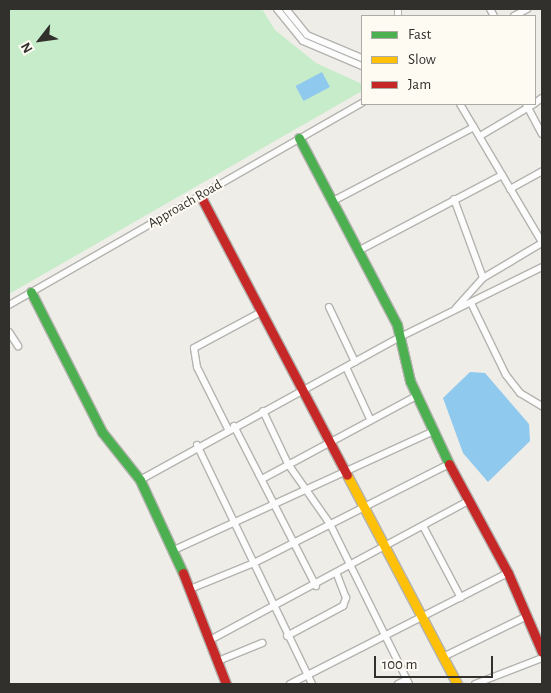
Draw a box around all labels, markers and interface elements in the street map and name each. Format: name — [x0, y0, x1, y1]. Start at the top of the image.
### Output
north arrow — [15, 15, 65, 65]
legend — [361, 15, 536, 105]
text: Fast — [408, 27, 431, 42]
text: N — [19, 40, 36, 55]
text: Slow — [408, 52, 436, 67]
text: Jam — [408, 77, 431, 92]
street label: Approach Road — [145, 176, 225, 232]
scale bar — [376, 646, 495, 678]
text: 100 m — [382, 657, 417, 672]

